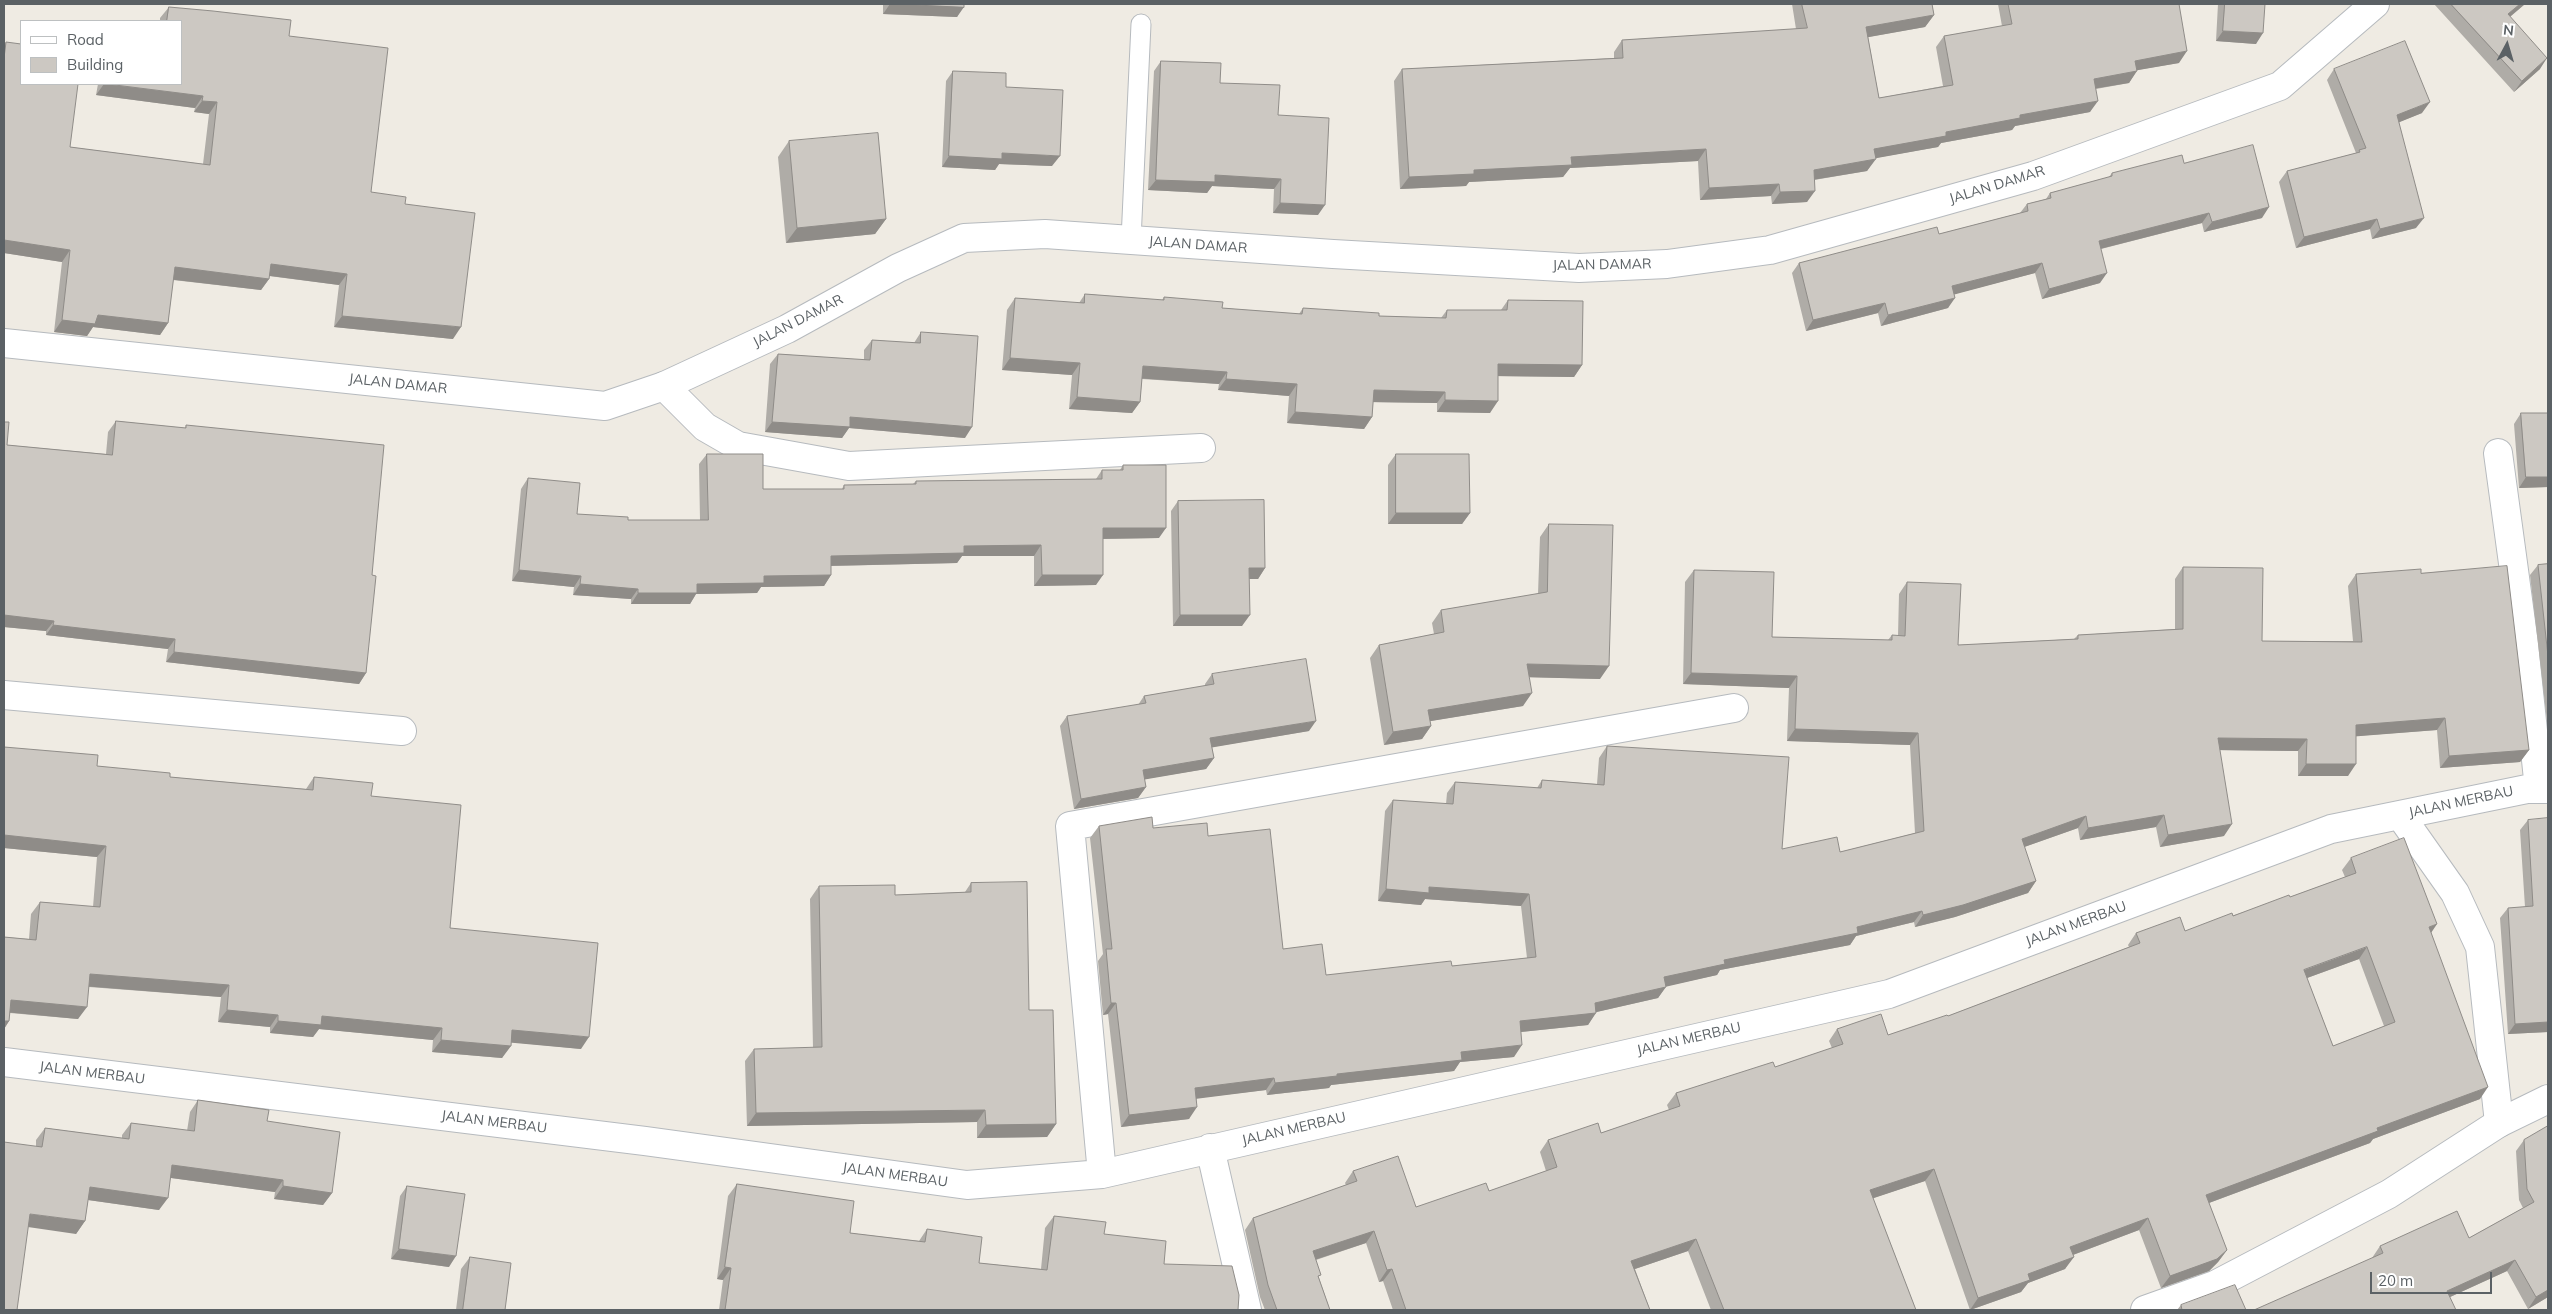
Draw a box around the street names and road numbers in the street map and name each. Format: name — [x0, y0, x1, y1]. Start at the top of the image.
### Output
street label: JALAN DAMAR — [1947, 162, 2047, 208]
street label: JALAN DAMAR — [1148, 233, 1248, 257]
street label: JALAN DAMAR — [1552, 256, 1652, 274]
street label: JALAN DAMAR — [750, 291, 846, 351]
street label: JALAN DAMAR — [348, 370, 448, 398]
street label: JALAN MERBAU — [2407, 783, 2515, 821]
street label: JALAN MERBAU — [2023, 898, 2129, 950]
street label: JALAN MERBAU — [1635, 1019, 1743, 1059]
street label: JALAN MERBAU — [38, 1058, 146, 1088]
street label: JALAN MERBAU — [440, 1107, 548, 1137]
street label: JALAN MERBAU — [1240, 1109, 1348, 1149]
street label: JALAN MERBAU — [841, 1159, 949, 1191]

